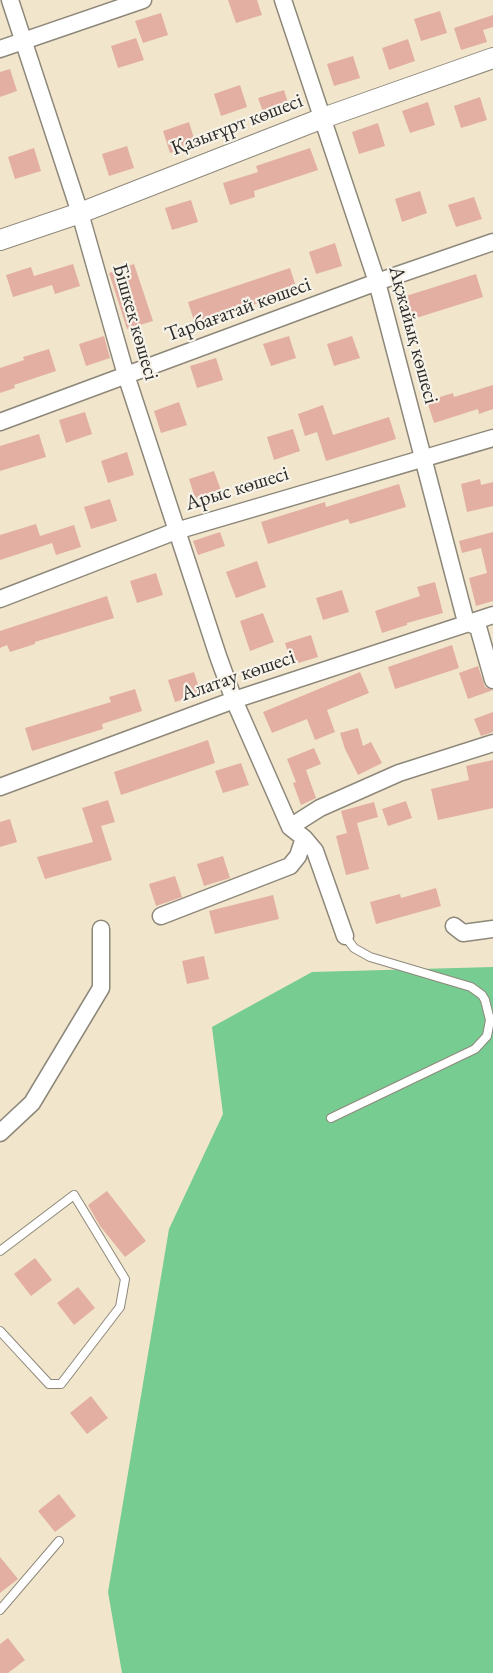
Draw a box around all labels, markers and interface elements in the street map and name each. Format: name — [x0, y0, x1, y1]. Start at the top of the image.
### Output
street label: Қазығұрт көшесі — [167, 88, 307, 162]
street label: Бішкек көшесі — [106, 261, 164, 383]
street label: Ақжайық көшесі — [382, 263, 444, 407]
street label: Тарбағатай көшесі — [162, 272, 314, 348]
street label: Арыс көшесі — [182, 461, 292, 517]
street label: Алатау көшесі — [177, 645, 299, 707]

